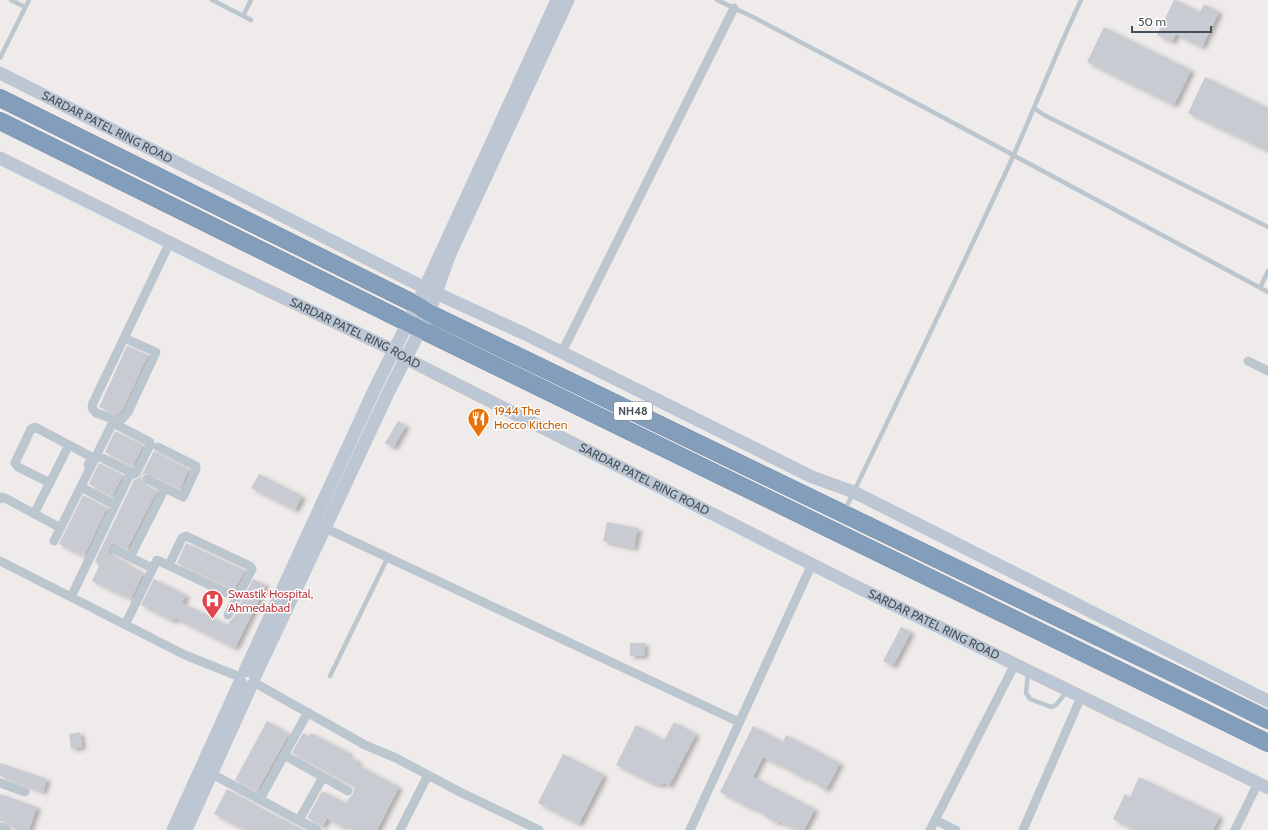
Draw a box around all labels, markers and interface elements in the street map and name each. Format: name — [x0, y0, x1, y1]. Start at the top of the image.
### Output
scale bar — [1132, 8, 1211, 34]
text: 50 m — [1138, 14, 1166, 29]
street label: SARDAR PATEL RING ROAD — [39, 87, 175, 166]
street label: SARDAR PATEL RING ROAD — [287, 294, 424, 372]
road number: NH48 — [614, 402, 652, 420]
place label: 1944 The Hocco Kitchen — [494, 403, 568, 432]
restaurant icon: 1944 The Hocco Kitchen — [465, 405, 491, 438]
street label: SARDAR PATEL RING ROAD — [577, 439, 713, 518]
place label: Swastik Hospital, Ahmedabad — [228, 586, 313, 615]
street label: SARDAR PATEL RING ROAD — [866, 586, 1003, 663]
hospital icon: Swastik Hospital, Ahmedabad — [200, 588, 226, 621]

